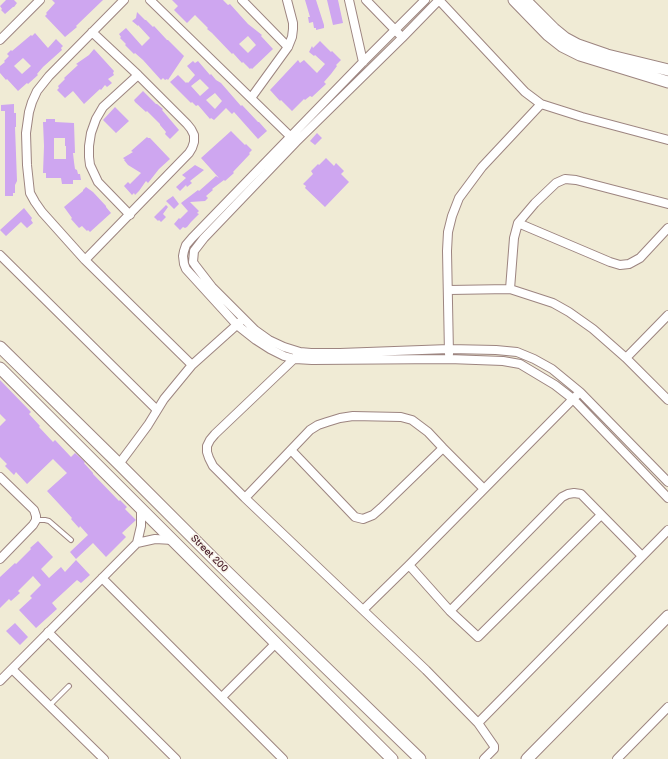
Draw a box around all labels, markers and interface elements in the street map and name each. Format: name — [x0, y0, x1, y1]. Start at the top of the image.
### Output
street label: Street 200 — [188, 533, 230, 575]

